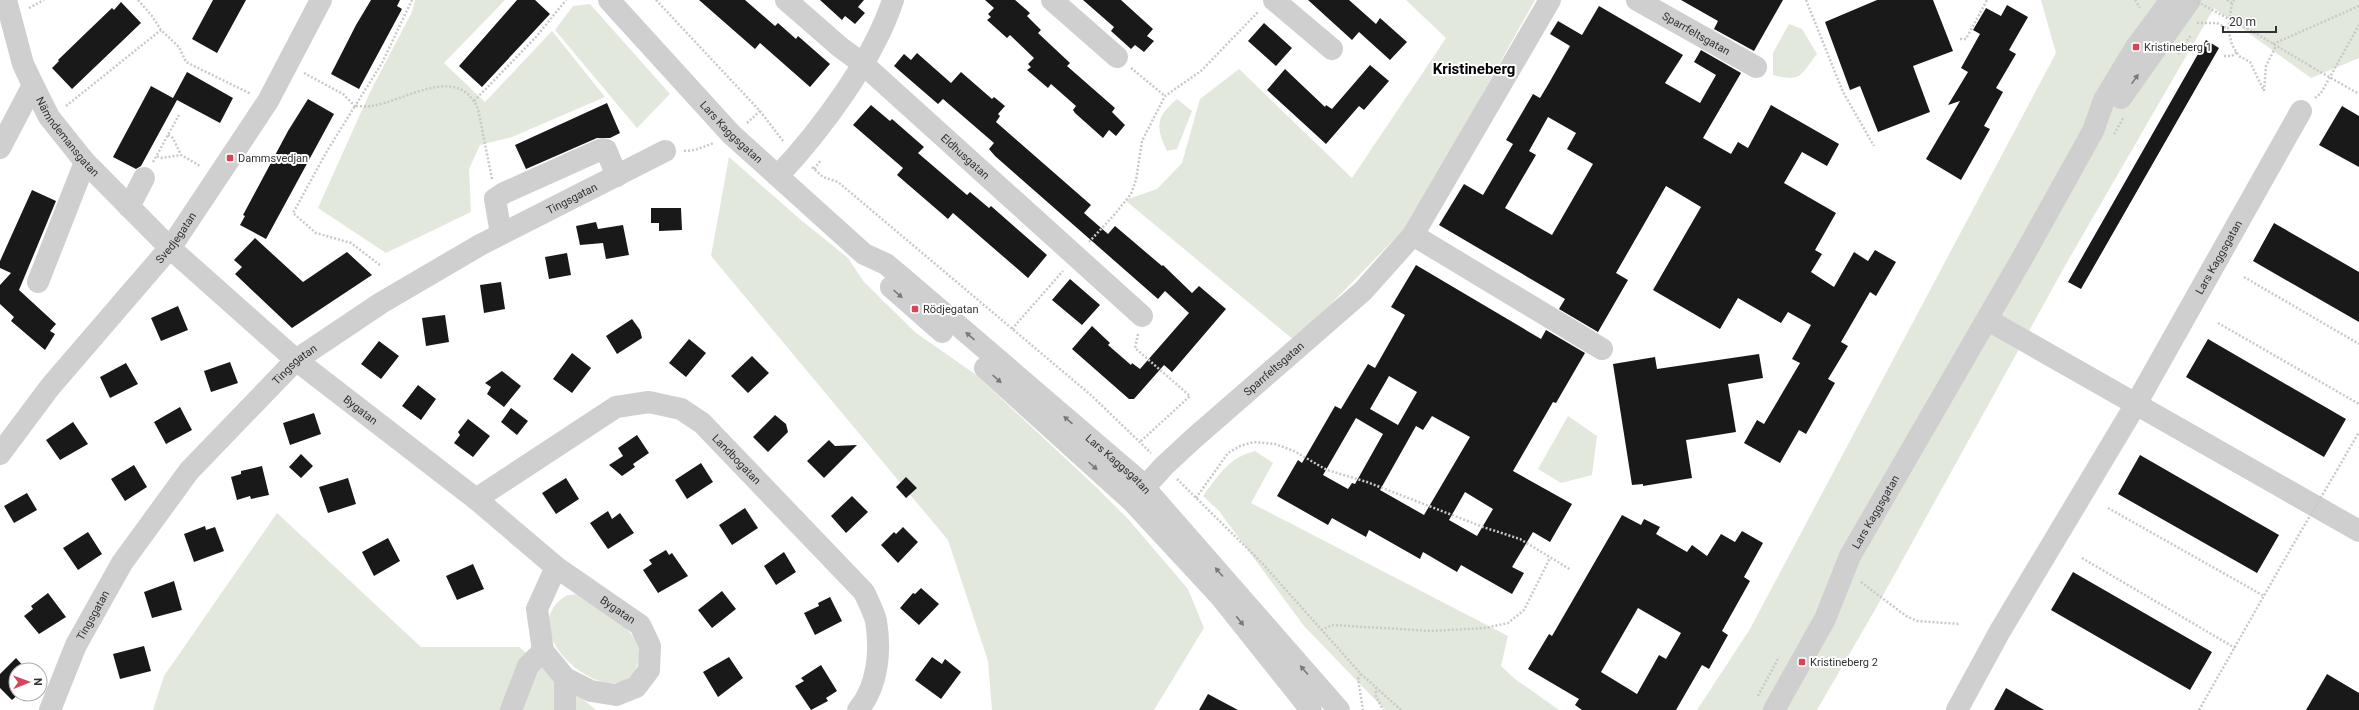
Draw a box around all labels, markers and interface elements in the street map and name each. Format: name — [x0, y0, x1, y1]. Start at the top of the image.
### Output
scale bar — [2223, 8, 2276, 34]
street label: Sparrfeltsgatan — [1660, 9, 1732, 58]
text: 20 m — [2229, 15, 2256, 29]
place label: Kristineberg 1 — [2144, 41, 2212, 54]
marker: Kristineberg 1 — [2131, 42, 2141, 52]
district label: Kristineberg — [1433, 60, 1515, 78]
one-way arrow — [2131, 73, 2139, 84]
street label: Nämndemansgatan — [33, 95, 102, 179]
street label: Lars Kaggsgatan — [697, 98, 765, 166]
street label: Eldhusgatan — [938, 131, 992, 182]
place label: Dammsvedjan — [238, 152, 308, 165]
marker: Dammsvedjan — [225, 153, 235, 163]
street label: Tingsgatan — [544, 180, 599, 217]
street label: Svedjegatan — [153, 210, 199, 266]
street label: Lars Kaggsgatan — [2193, 218, 2245, 297]
one-way arrow — [894, 289, 903, 298]
place label: Rödjegatan — [923, 303, 979, 316]
marker: Rödjegatan — [910, 304, 920, 314]
one-way arrow — [964, 331, 975, 340]
street label: Sparrfeltsgatan — [1241, 339, 1306, 399]
street label: Tingsgatan — [269, 342, 319, 387]
one-way arrow — [992, 374, 1002, 383]
street label: Bygatan — [341, 393, 380, 427]
one-way arrow — [1063, 416, 1074, 425]
street label: Landbogatan — [710, 431, 764, 487]
street label: Lars Kaggsgatan — [1083, 431, 1153, 496]
one-way arrow — [1089, 461, 1098, 470]
street label: Lars Kaggsgatan — [1849, 473, 1902, 551]
one-way arrow — [1214, 567, 1223, 577]
street label: Tingsgatan — [73, 588, 112, 643]
street label: Bygatan — [598, 593, 638, 626]
one-way arrow — [1236, 616, 1245, 627]
place label: Kristineberg 2 — [1810, 656, 1878, 669]
marker: Kristineberg 2 — [1797, 657, 1807, 667]
north arrow — [8, 662, 48, 702]
one-way arrow — [1300, 665, 1309, 675]
text: N — [31, 678, 44, 686]

